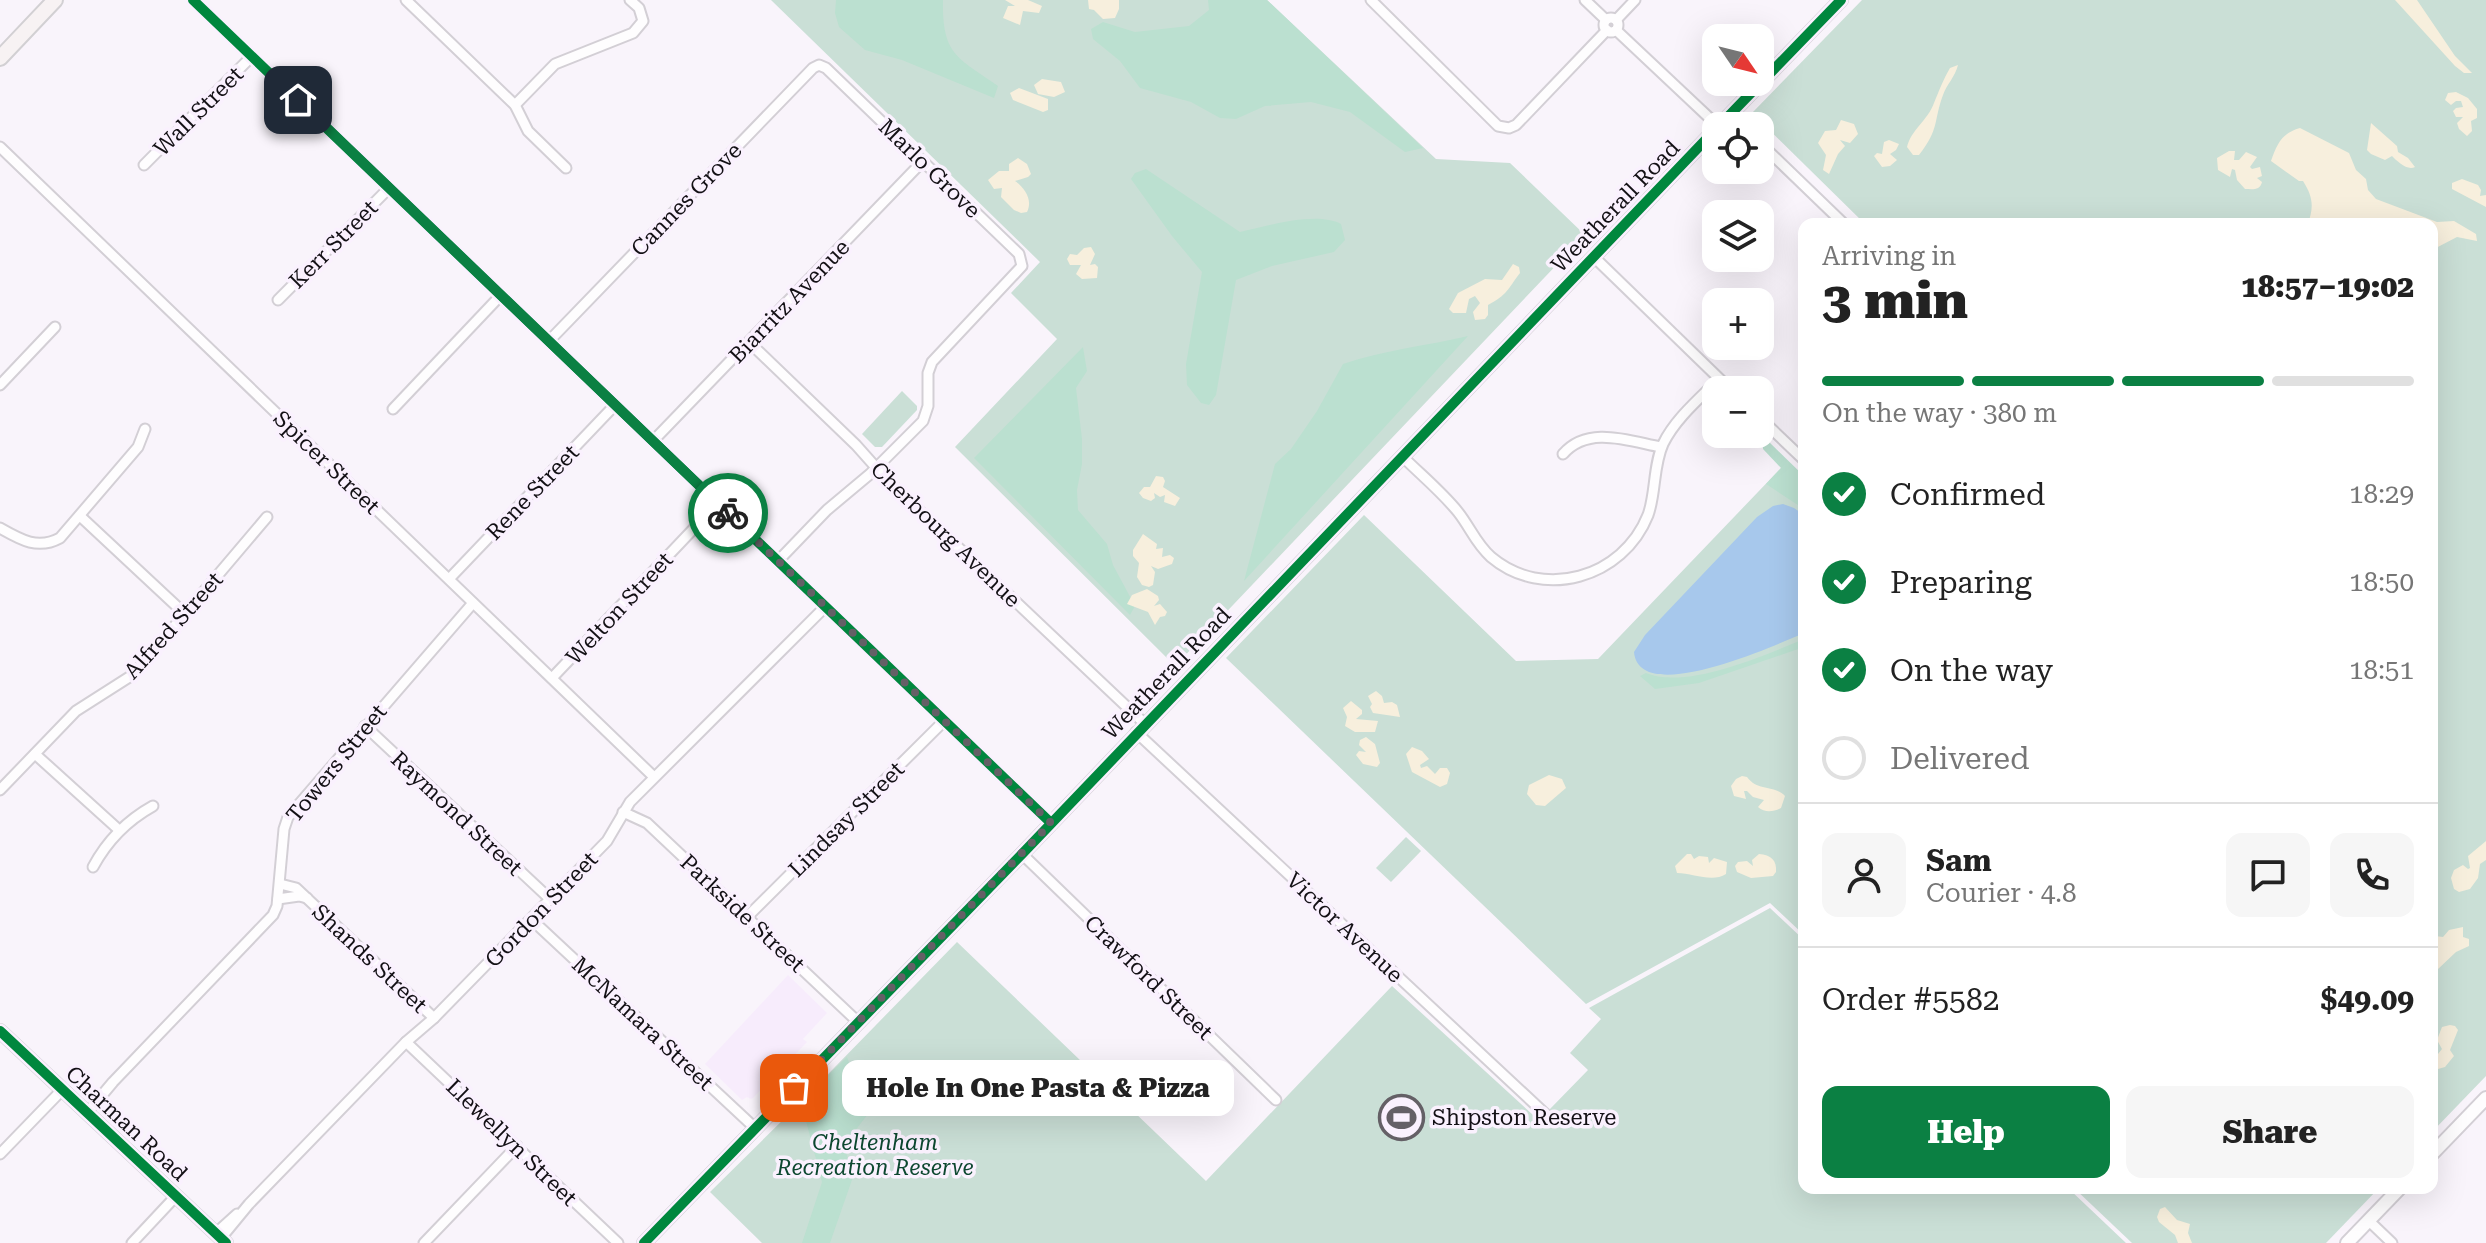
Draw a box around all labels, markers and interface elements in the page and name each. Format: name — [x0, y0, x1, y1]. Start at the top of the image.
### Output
north arrow — [1702, 24, 1774, 96]
map controls — [1702, 24, 1774, 448]
street label: Wall Street — [149, 62, 248, 161]
pin — [264, 66, 332, 134]
icon: home — [276, 78, 320, 122]
button: locate — [1702, 112, 1774, 184]
street label: Marlo Grove — [874, 114, 985, 223]
street label: Weatherall Road — [1546, 135, 1685, 277]
street label: Cannes Grove — [626, 138, 747, 261]
street label: Kerr Street — [284, 195, 383, 294]
button: layers — [1702, 200, 1774, 272]
street label: Biarritz Avenue — [724, 234, 855, 368]
text: Arriving in — [1822, 241, 1956, 271]
text: 18:57–19:02 — [2241, 269, 2414, 304]
text: 3 min — [1822, 270, 1968, 331]
button: + — [1702, 288, 1774, 360]
button: − — [1702, 376, 1774, 448]
text: On the way · 380 m — [1822, 398, 2057, 428]
street label: Spicer Street — [269, 406, 385, 519]
street label: Rene Street — [481, 440, 584, 545]
street label: Cherbourg Avenue — [866, 457, 1026, 612]
icon: check — [1822, 472, 1866, 516]
courier — [688, 473, 768, 553]
text: Confirmed — [1890, 477, 2045, 512]
text: 18:29 — [2349, 479, 2414, 509]
icon: bike — [706, 491, 750, 535]
street label: Welton Street — [561, 547, 678, 670]
icon: check — [1822, 560, 1866, 604]
text: Preparing — [1890, 565, 2032, 600]
street label: Alfred Street — [119, 567, 228, 684]
text: 18:50 — [2349, 567, 2414, 597]
street label: Weatherall Road — [1097, 602, 1236, 744]
icon: check — [1822, 648, 1866, 692]
text: On the way — [1890, 653, 2053, 688]
text: 18:51 — [2349, 655, 2414, 685]
street label: Towers Street — [281, 699, 392, 827]
text: Delivered — [1890, 741, 2029, 776]
street label: Raymond Street — [386, 746, 527, 880]
street label: Lindsay Street — [784, 757, 909, 882]
button: person — [1822, 833, 1906, 917]
button: chat — [2226, 833, 2310, 917]
button: phone — [2330, 833, 2414, 917]
text: Sam — [1926, 843, 1992, 878]
street label: Gordon Street — [480, 847, 603, 972]
street label: Parkside Street — [675, 849, 810, 977]
street label: Victor Avenue — [1281, 867, 1408, 988]
text: Courier · 4.8 — [1926, 878, 2076, 908]
street label: Shands Street — [307, 899, 432, 1018]
street label: Crawford Street — [1080, 910, 1218, 1045]
street label: McNamara Street — [567, 952, 718, 1095]
text: Order #5582 — [1822, 982, 2000, 1017]
text: $49.09 — [2321, 982, 2414, 1017]
pin — [760, 1054, 828, 1122]
callout: Hole In One Pasta & Pizza — [842, 1060, 1234, 1116]
street label: Charman Road — [61, 1061, 193, 1186]
icon: bag — [772, 1066, 816, 1110]
text: Hole In One Pasta & Pizza — [866, 1073, 1210, 1103]
street label: Llewellyn Street — [441, 1074, 582, 1211]
button: Help — [1822, 1086, 2110, 1178]
button: Share — [2126, 1086, 2414, 1178]
sports icon: Shipston Reserve — [1377, 1093, 1425, 1141]
place label: Shipston Reserve — [1432, 1105, 1616, 1130]
park label: Cheltenham Recreation Reserve — [775, 1130, 974, 1180]

